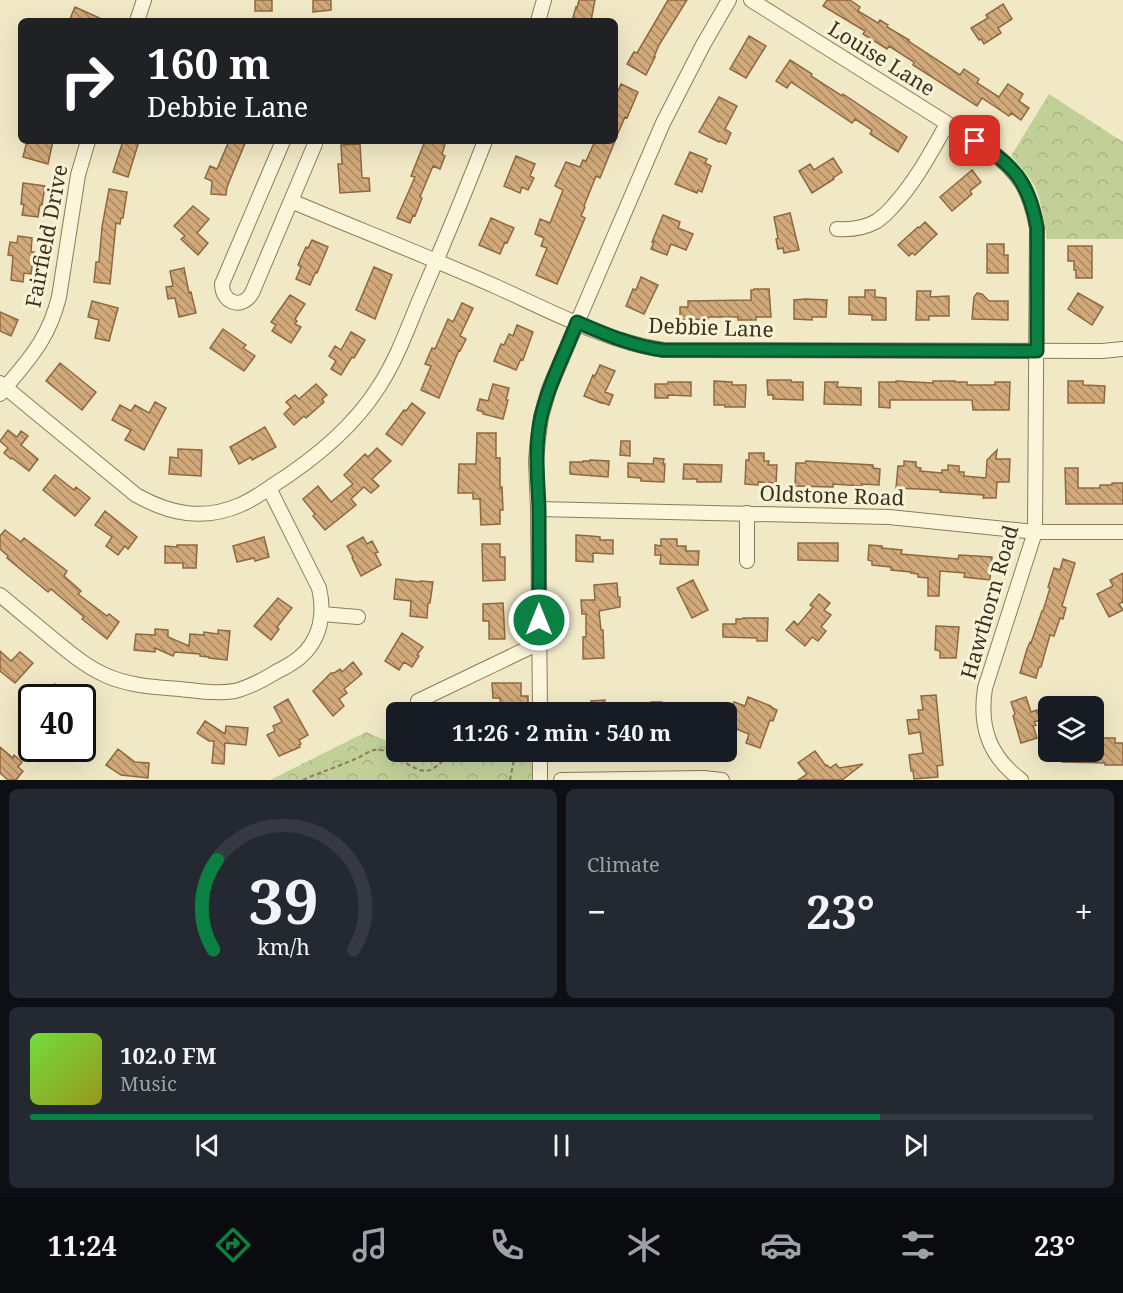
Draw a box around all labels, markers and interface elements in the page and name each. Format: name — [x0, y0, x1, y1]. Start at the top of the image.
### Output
street label: Louise Lane — [823, 14, 941, 102]
text: 160 m — [147, 34, 271, 91]
icon: right — [48, 42, 126, 120]
text: Debbie Lane — [147, 88, 308, 125]
pin — [949, 115, 1000, 166]
icon: arrive — [958, 124, 991, 157]
street label: Fairfield Drive — [18, 162, 74, 310]
street label: Debbie Lane — [648, 311, 774, 343]
street label: Oldstone Road — [759, 478, 905, 512]
street label: Hawthorn Road — [954, 522, 1024, 682]
position arrow — [507, 588, 571, 652]
speed limit sign: 40 — [18, 684, 96, 762]
map controls — [1038, 696, 1104, 762]
button: layers — [1038, 696, 1104, 762]
text: 11:26 · 2 min · 540 m — [452, 717, 671, 747]
text: Climate — [587, 851, 660, 878]
text: 39 — [248, 857, 318, 942]
text: 23° — [806, 881, 875, 942]
text: − — [587, 889, 606, 934]
text: + — [1075, 889, 1093, 934]
text: km/h — [257, 933, 310, 962]
text: 102.0 FM — [120, 1040, 217, 1070]
text: Music — [120, 1070, 177, 1097]
icon: previous — [191, 1129, 224, 1162]
icon: pause — [545, 1129, 578, 1162]
icon: next — [899, 1129, 932, 1162]
icon: directions — [212, 1224, 254, 1266]
icon: music — [349, 1224, 391, 1266]
icon: phone — [486, 1224, 528, 1266]
icon: climate — [623, 1224, 665, 1266]
icon: car — [760, 1224, 802, 1266]
icon: filters — [897, 1224, 939, 1266]
text: 11:24 — [48, 1227, 117, 1264]
text: 23° — [1034, 1227, 1075, 1264]

